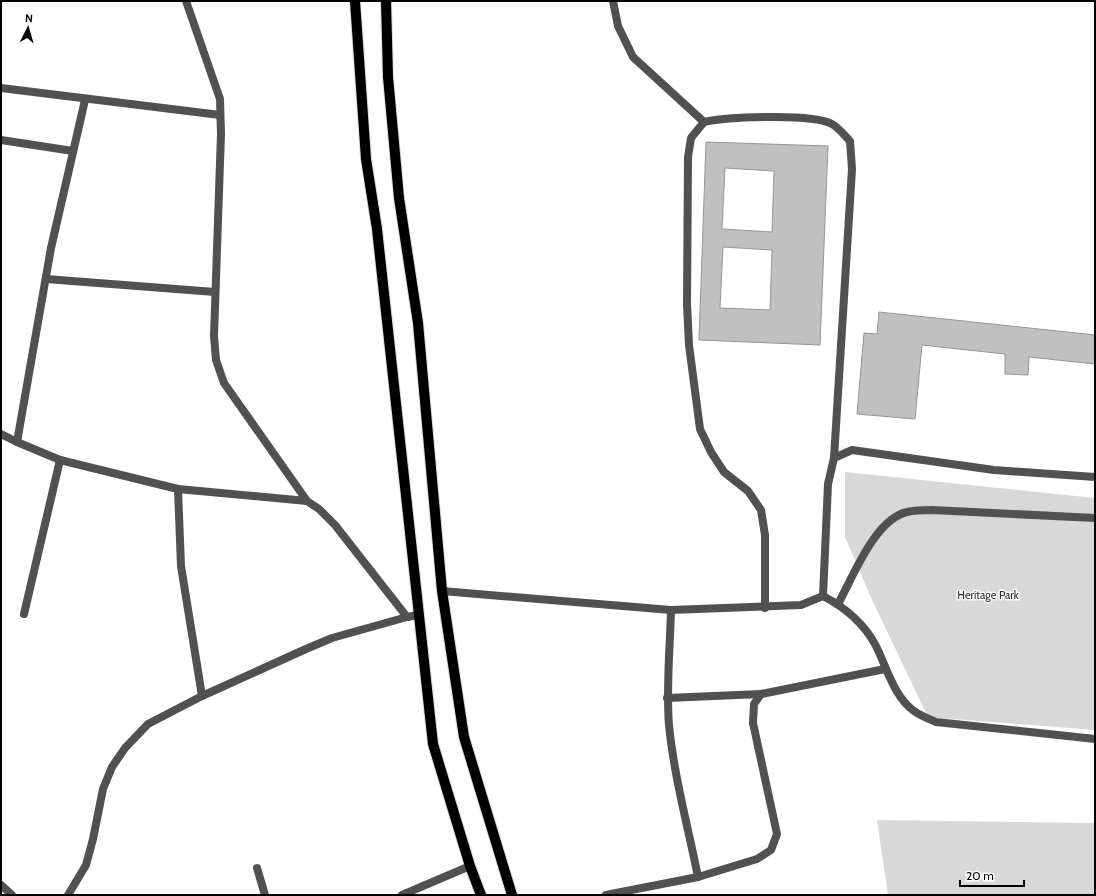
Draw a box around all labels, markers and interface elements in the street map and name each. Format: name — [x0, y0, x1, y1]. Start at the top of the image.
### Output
north arrow — [8, 8, 48, 48]
text: N — [24, 11, 33, 25]
park label: Heritage Park — [957, 588, 1019, 602]
scale bar — [960, 862, 1024, 888]
text: 20 m — [966, 868, 994, 883]

